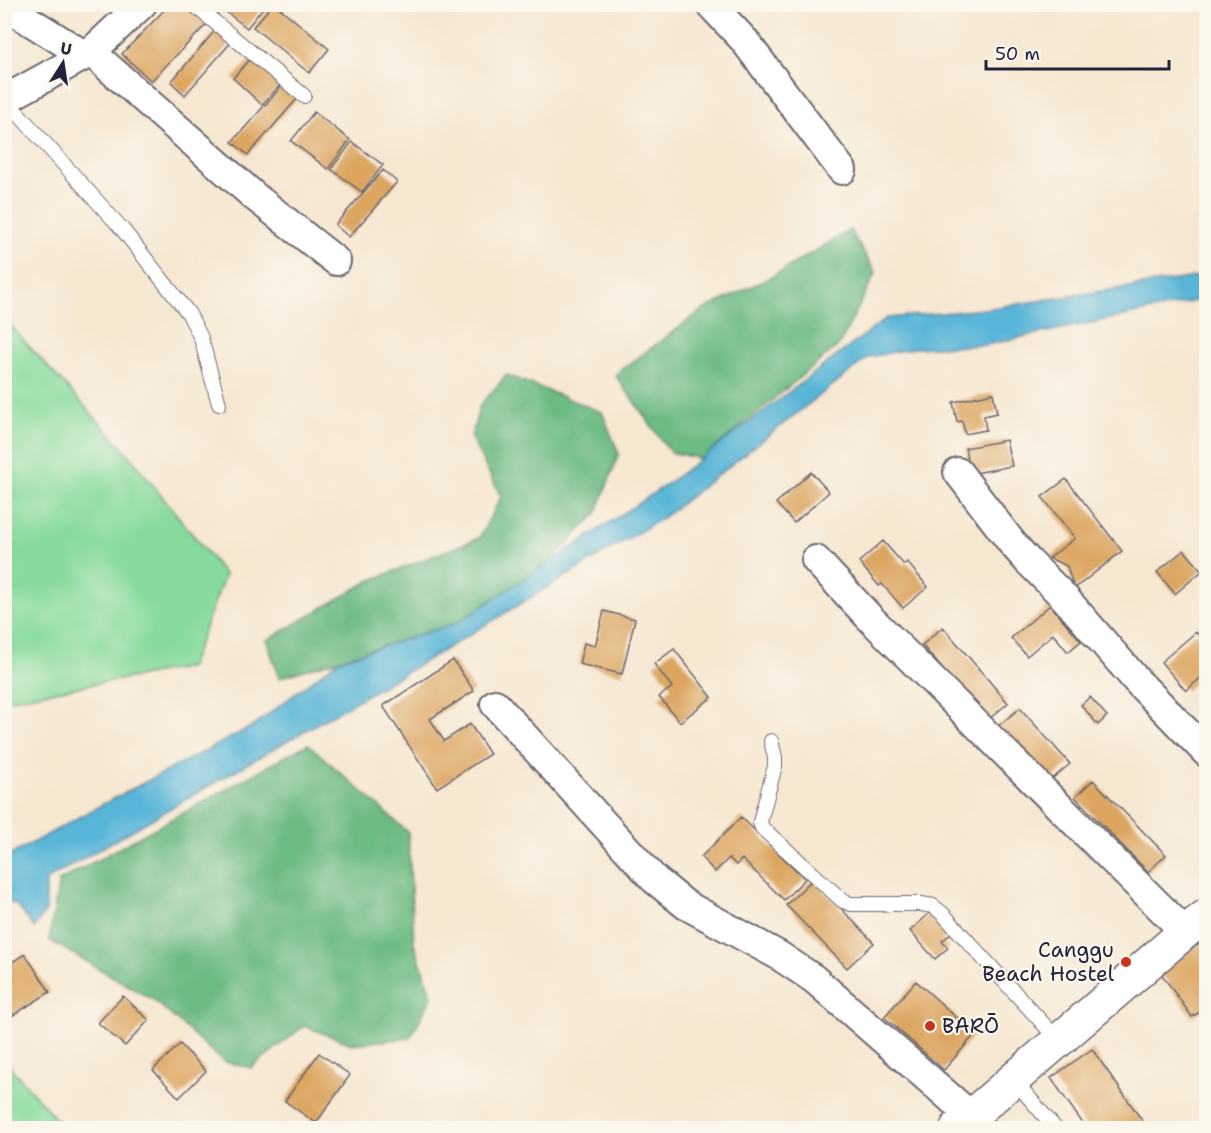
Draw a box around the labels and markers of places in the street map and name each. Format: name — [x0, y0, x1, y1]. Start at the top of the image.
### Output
place label: Canggu Beach Hostel — [982, 936, 1115, 988]
marker: Canggu Beach Hostel — [1119, 955, 1133, 969]
place label: BARŌ — [942, 1012, 999, 1040]
marker: BARŌ — [923, 1019, 937, 1033]

